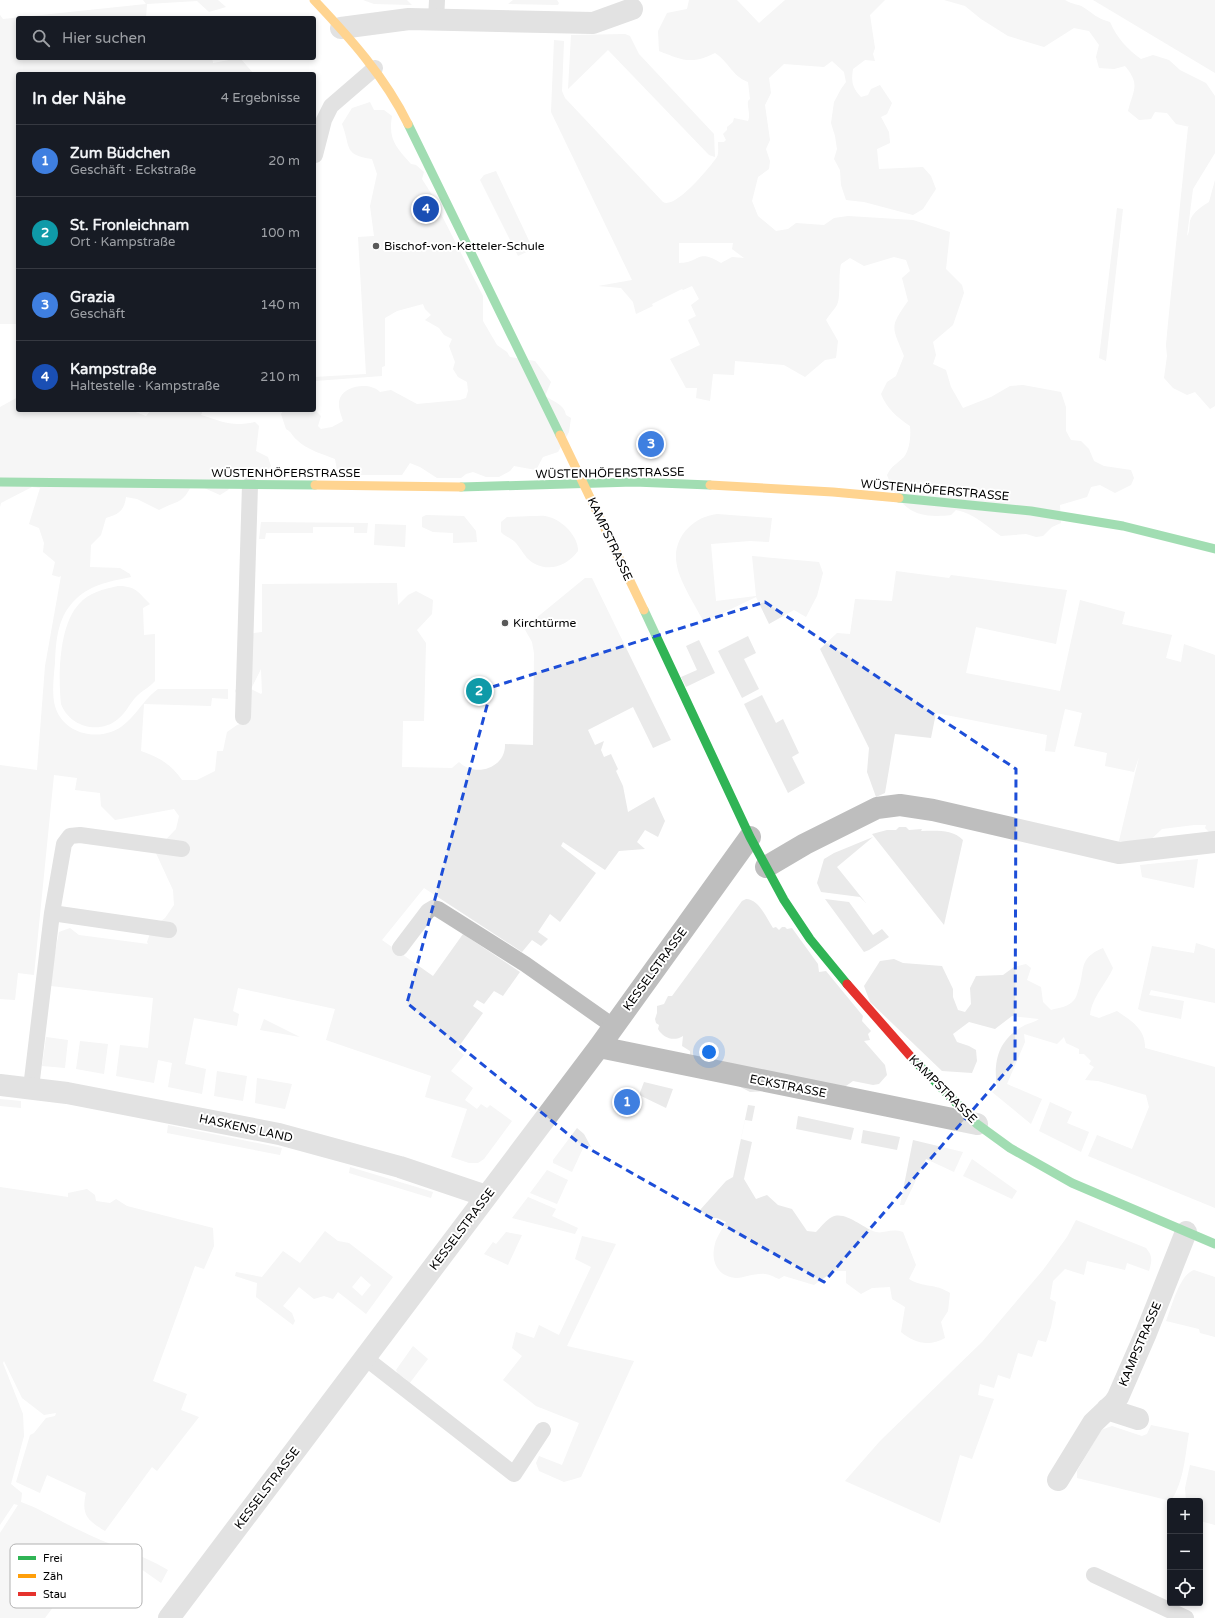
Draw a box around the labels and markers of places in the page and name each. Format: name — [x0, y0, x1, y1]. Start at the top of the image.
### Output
pin: 4 — [413, 194, 439, 224]
place label: Bischof-von-Ketteler-Schule — [384, 239, 545, 253]
marker: Bischof-von-Ketteler-Schule — [371, 241, 381, 251]
pin: 3 — [638, 429, 664, 459]
place label: Kirchtürme — [513, 616, 577, 630]
marker: Kirchtürme — [500, 618, 510, 628]
pin: 2 — [466, 676, 492, 706]
pin: 1 — [614, 1087, 640, 1117]

